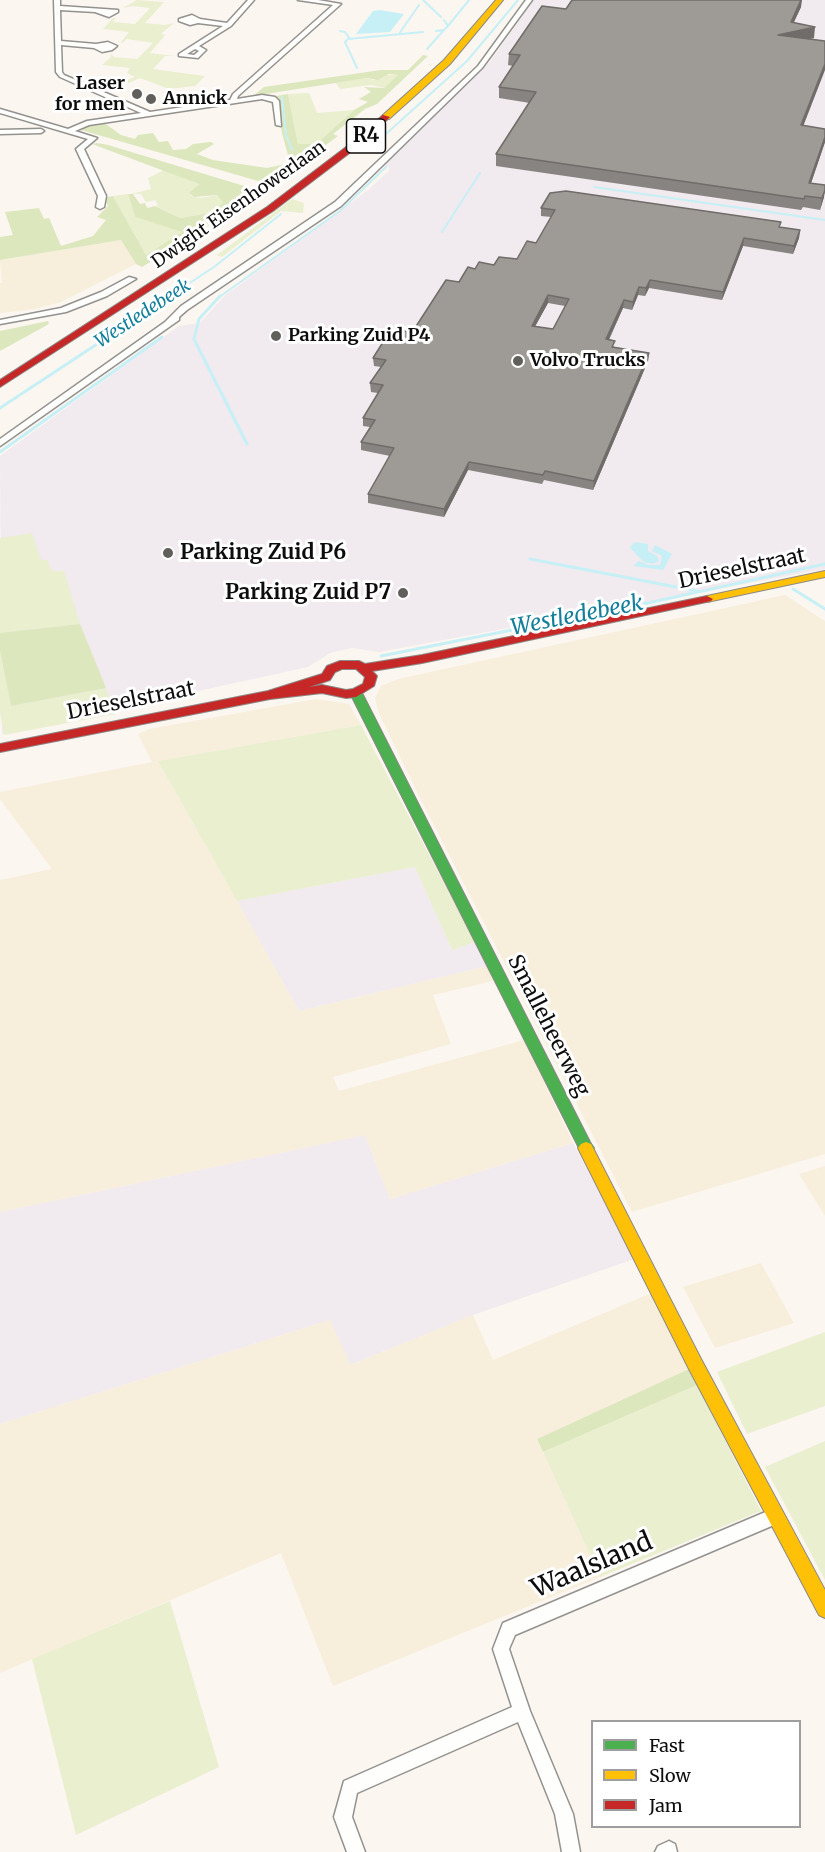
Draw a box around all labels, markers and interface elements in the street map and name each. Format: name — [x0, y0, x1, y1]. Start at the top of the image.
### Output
place label: Laser for men — [55, 73, 125, 116]
marker: Laser for men — [130, 87, 144, 101]
place label: Annick — [163, 88, 227, 110]
marker: Annick — [144, 92, 158, 106]
road number: R4 — [346, 119, 386, 153]
street label: Dwight Eisenhowerlaan — [148, 137, 330, 273]
water label: Westledebeek — [91, 275, 195, 353]
place label: Parking Zuid P4 — [288, 325, 430, 347]
marker: Parking Zuid P4 — [269, 329, 283, 343]
place label: Volvo Trucks — [530, 350, 646, 372]
marker: Volvo Trucks — [511, 354, 525, 368]
place label: Parking Zuid P6 — [180, 540, 346, 566]
street label: Drieselstraat — [676, 543, 808, 595]
marker: Parking Zuid P6 — [161, 546, 175, 560]
place label: Parking Zuid P7 — [225, 580, 391, 606]
marker: Parking Zuid P7 — [396, 586, 410, 600]
water label: Westledebeek — [509, 590, 645, 642]
street label: Drieselstraat — [65, 676, 197, 726]
street label: Smalleheerweg — [501, 951, 595, 1101]
street label: Waalsland — [527, 1527, 657, 1605]
legend — [591, 1720, 801, 1828]
text: Fast — [649, 1734, 685, 1757]
text: Slow — [649, 1764, 691, 1787]
text: Jam — [649, 1794, 683, 1817]

